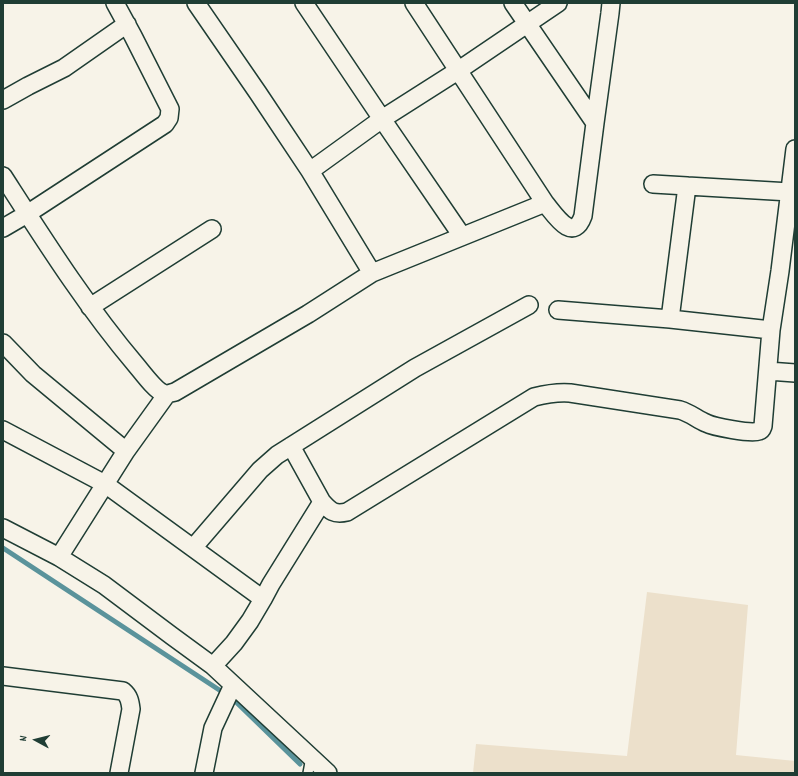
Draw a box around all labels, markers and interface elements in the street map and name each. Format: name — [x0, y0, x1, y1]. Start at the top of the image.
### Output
north arrow — [16, 720, 56, 760]
text: N — [16, 735, 32, 742]

